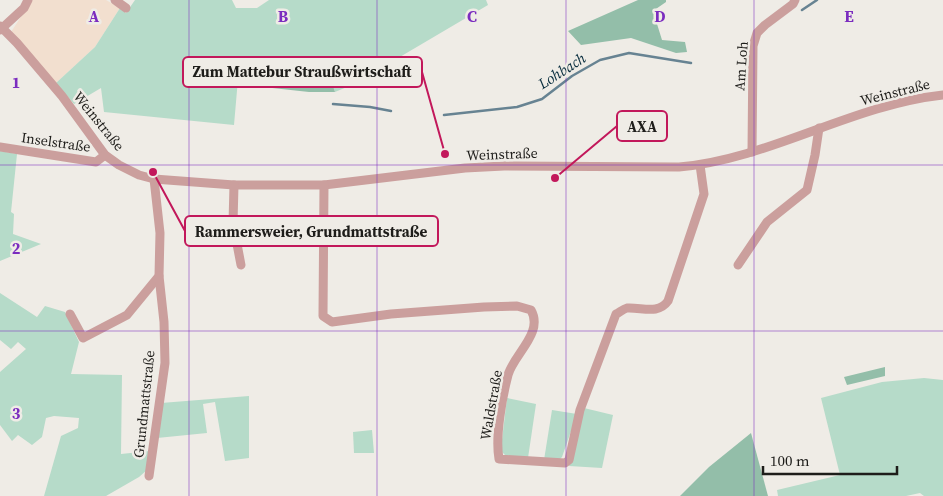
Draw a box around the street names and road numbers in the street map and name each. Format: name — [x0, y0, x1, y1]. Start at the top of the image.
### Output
street label: Am Loh — [729, 41, 753, 91]
street label: Weinstraße — [858, 74, 932, 110]
street label: Weinstraße — [69, 87, 129, 155]
street label: Inselstraße — [20, 127, 92, 157]
street label: Weinstraße — [466, 143, 538, 165]
street label: Grundmattstraße — [128, 349, 160, 459]
street label: Waldstraße — [475, 368, 507, 442]

